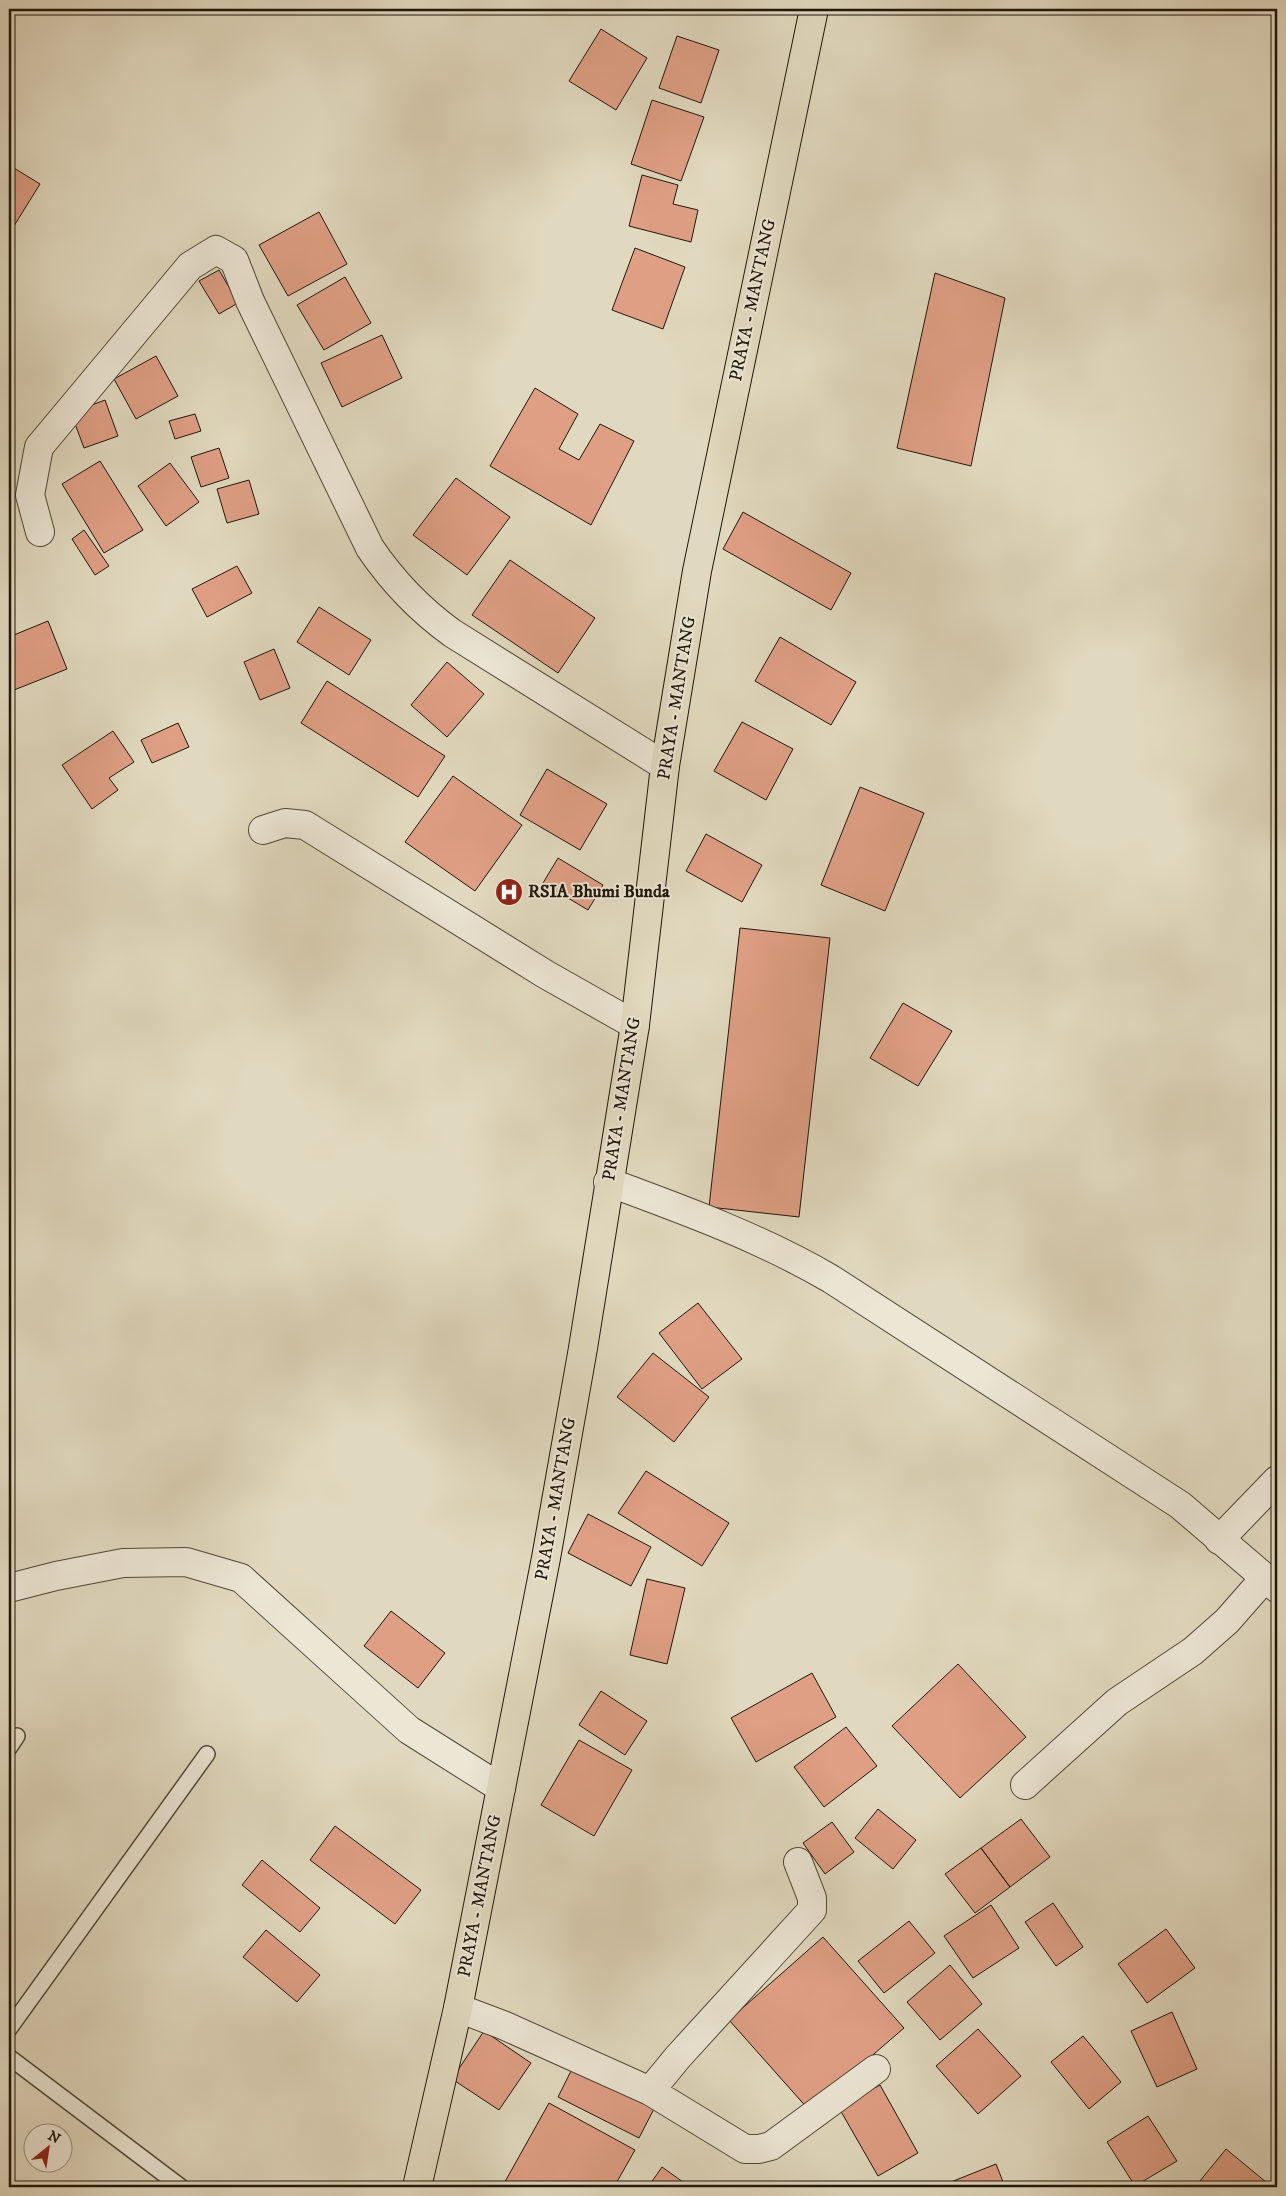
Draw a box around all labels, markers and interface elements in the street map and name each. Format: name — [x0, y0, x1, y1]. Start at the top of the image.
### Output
street label: PRAYA - MANTANG — [725, 216, 781, 383]
street label: PRAYA - MANTANG — [653, 614, 701, 781]
hospital icon: RSIA Bhumi Bunda — [494, 877, 524, 907]
place label: RSIA Bhumi Bunda — [528, 881, 670, 903]
street label: PRAYA - MANTANG — [598, 1015, 646, 1182]
street label: PRAYA - MANTANG — [531, 1415, 581, 1582]
street label: PRAYA - MANTANG — [453, 1812, 507, 1979]
north arrow — [22, 2124, 72, 2174]
text: N — [45, 2127, 64, 2149]

